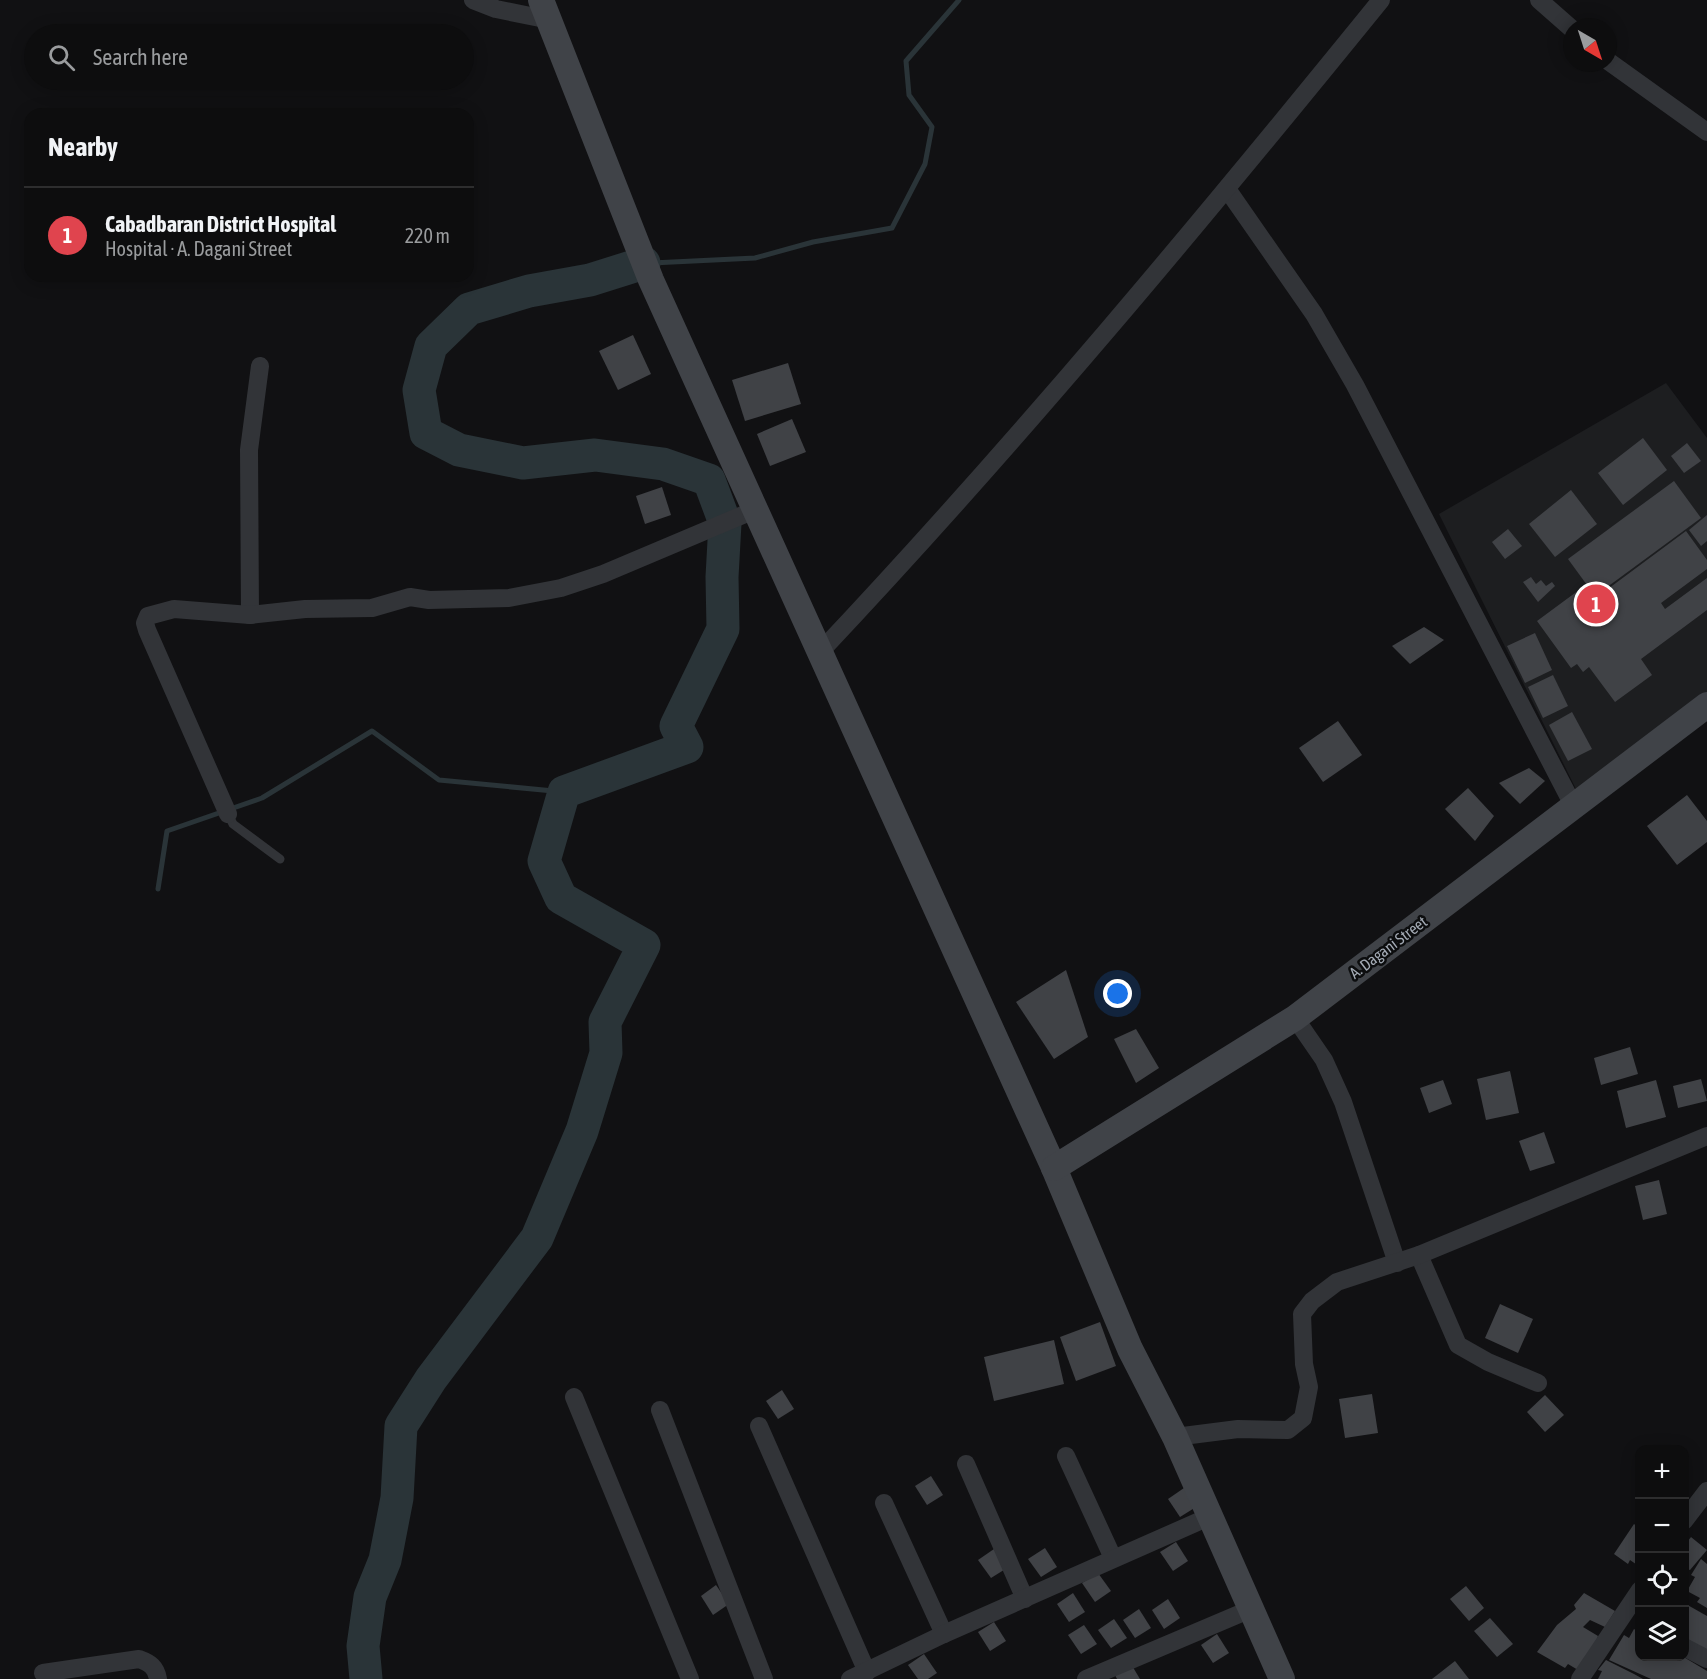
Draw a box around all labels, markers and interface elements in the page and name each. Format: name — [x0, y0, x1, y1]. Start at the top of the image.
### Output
north arrow — [1563, 18, 1617, 72]
search box — [24, 24, 474, 90]
icon: search — [45, 41, 78, 74]
text: Search here — [93, 44, 188, 70]
text: Nearby — [48, 132, 118, 162]
text: Cabadbaran District Hospital — [105, 211, 336, 237]
text: 1 — [63, 224, 72, 247]
text: 220 m — [405, 224, 450, 247]
text: Hospital · A. Dagani Street — [105, 237, 292, 260]
pin: 1 — [1576, 582, 1616, 626]
street label: A. Dagani Street — [1346, 912, 1431, 983]
your location — [1103, 979, 1132, 1008]
map controls — [1635, 1445, 1689, 1661]
button: + — [1635, 1445, 1689, 1499]
button: − — [1635, 1499, 1689, 1553]
button: locate — [1635, 1553, 1689, 1607]
button: layers — [1635, 1607, 1689, 1661]

